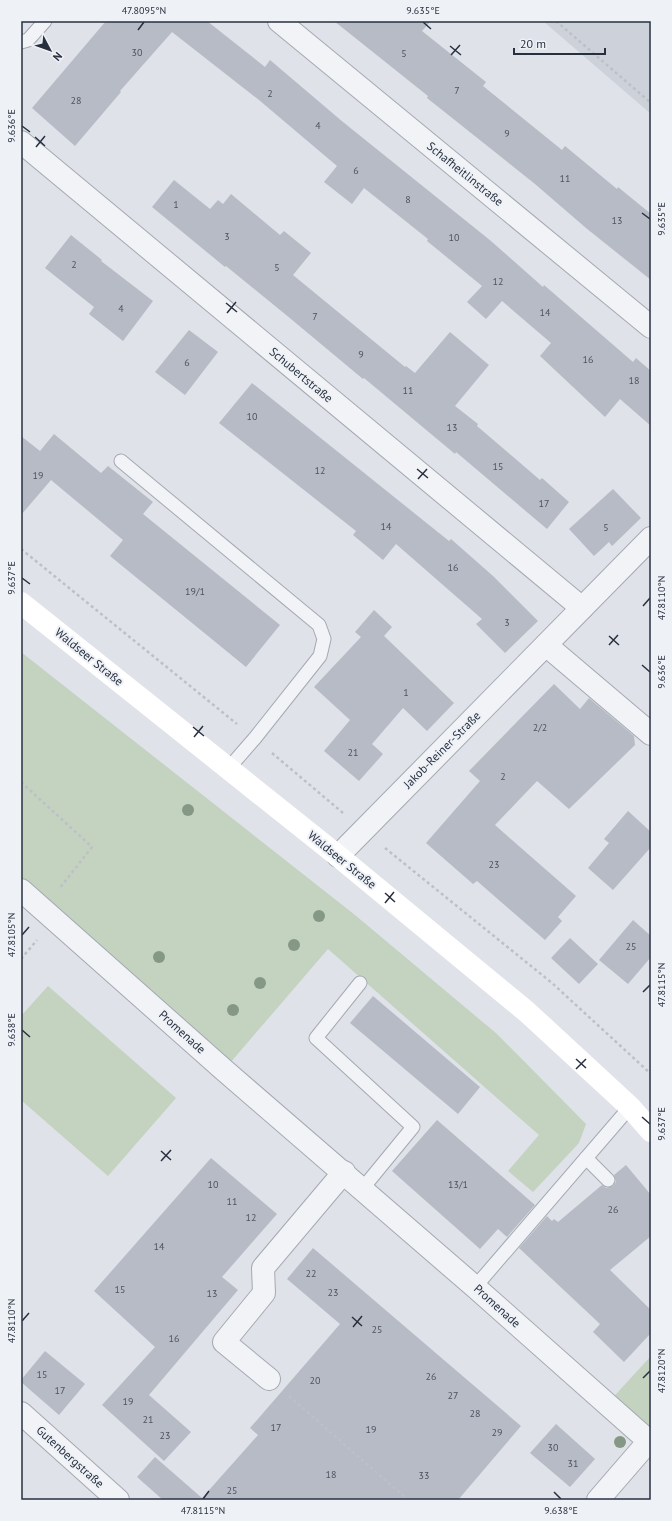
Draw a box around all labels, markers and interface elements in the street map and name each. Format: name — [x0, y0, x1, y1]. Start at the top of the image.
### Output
text: 47.8095°N — [122, 4, 166, 17]
text: 9.635°E — [406, 4, 440, 17]
north arrow — [30, 30, 70, 70]
scale bar — [514, 30, 605, 56]
text: 20 m — [520, 36, 546, 51]
house number: 30 — [132, 46, 143, 59]
house number: 5 — [401, 47, 407, 60]
text: N — [50, 49, 65, 64]
house number: 7 — [454, 84, 460, 97]
house number: 2 — [267, 87, 273, 100]
house number: 28 — [71, 94, 81, 107]
text: 9.636°E — [5, 109, 18, 143]
house number: 4 — [315, 119, 321, 132]
house number: 9 — [504, 127, 510, 140]
street label: Schafheitlinstraße — [424, 138, 506, 209]
house number: 6 — [353, 164, 359, 177]
house number: 11 — [560, 172, 570, 185]
house number: 8 — [405, 193, 411, 206]
house number: 1 — [173, 198, 179, 211]
text: 9.635°E — [655, 202, 668, 236]
house number: 13 — [612, 214, 622, 227]
house number: 3 — [224, 230, 230, 243]
house number: 10 — [449, 231, 460, 244]
house number: 2 — [71, 258, 77, 271]
house number: 5 — [274, 261, 280, 274]
house number: 12 — [493, 275, 503, 288]
house number: 4 — [118, 302, 124, 315]
house number: 14 — [540, 306, 551, 319]
house number: 7 — [312, 310, 318, 323]
street label: Schubertstraße — [267, 344, 336, 406]
house number: 9 — [358, 348, 364, 361]
house number: 16 — [583, 353, 593, 366]
house number: 6 — [184, 356, 190, 369]
house number: 18 — [629, 374, 639, 387]
house number: 11 — [403, 384, 413, 397]
house number: 10 — [247, 410, 258, 423]
house number: 13 — [447, 421, 457, 434]
house number: 15 — [493, 460, 503, 473]
house number: 12 — [315, 464, 325, 477]
house number: 19 — [33, 469, 43, 482]
house number: 17 — [539, 497, 549, 510]
house number: 14 — [381, 520, 392, 533]
house number: 5 — [603, 521, 609, 534]
text: 9.637°E — [5, 561, 18, 595]
house number: 16 — [448, 561, 458, 574]
text: 47.8110°N — [655, 576, 668, 620]
house number: 19/1 — [185, 585, 205, 598]
house number: 3 — [504, 616, 510, 629]
street label: Waldseer Straße — [52, 625, 126, 689]
text: 9.636°E — [655, 655, 668, 689]
house number: 1 — [403, 686, 409, 699]
street label: Jakob-Reiner-Straße — [399, 708, 483, 792]
house number: 2/2 — [533, 721, 547, 734]
house number: 21 — [348, 746, 358, 759]
house number: 2 — [500, 770, 506, 783]
street label: Waldseer Straße — [305, 828, 379, 892]
house number: 23 — [489, 858, 499, 871]
text: 47.8105°N — [5, 913, 18, 957]
house number: 25 — [626, 940, 636, 953]
text: 47.8115°N — [655, 963, 668, 1007]
street label: Promenade — [156, 1007, 209, 1057]
text: 9.638°E — [5, 1013, 18, 1047]
text: 9.637°E — [655, 1107, 668, 1141]
house number: 10 — [208, 1178, 219, 1191]
house number: 13/1 — [448, 1178, 468, 1191]
house number: 11 — [227, 1195, 237, 1208]
house number: 26 — [608, 1203, 618, 1216]
house number: 12 — [246, 1211, 256, 1224]
house number: 14 — [154, 1240, 165, 1253]
house number: 22 — [306, 1267, 316, 1280]
street label: Promenade — [471, 1281, 524, 1331]
house number: 15 — [115, 1283, 125, 1296]
house number: 23 — [328, 1286, 338, 1299]
house number: 13 — [207, 1287, 217, 1300]
text: 47.8110°N — [5, 1299, 18, 1343]
house number: 25 — [372, 1323, 382, 1336]
house number: 16 — [169, 1332, 179, 1345]
text: 47.8120°N — [655, 1349, 668, 1393]
house number: 15 — [37, 1368, 47, 1381]
house number: 26 — [426, 1370, 436, 1383]
house number: 20 — [310, 1374, 321, 1387]
house number: 17 — [55, 1384, 65, 1397]
house number: 27 — [448, 1389, 458, 1402]
house number: 19 — [123, 1395, 133, 1408]
house number: 28 — [470, 1407, 480, 1420]
house number: 21 — [143, 1413, 153, 1426]
house number: 17 — [271, 1421, 281, 1434]
street label: Gutenbergstraße — [33, 1422, 107, 1491]
house number: 19 — [366, 1423, 376, 1436]
house number: 29 — [492, 1426, 502, 1439]
house number: 23 — [160, 1429, 170, 1442]
house number: 30 — [548, 1441, 559, 1454]
house number: 31 — [568, 1457, 578, 1470]
house number: 18 — [326, 1468, 336, 1481]
house number: 33 — [419, 1469, 429, 1482]
house number: 25 — [227, 1484, 237, 1497]
text: 47.8115°N — [181, 1504, 225, 1517]
text: 9.638°E — [544, 1504, 578, 1517]

